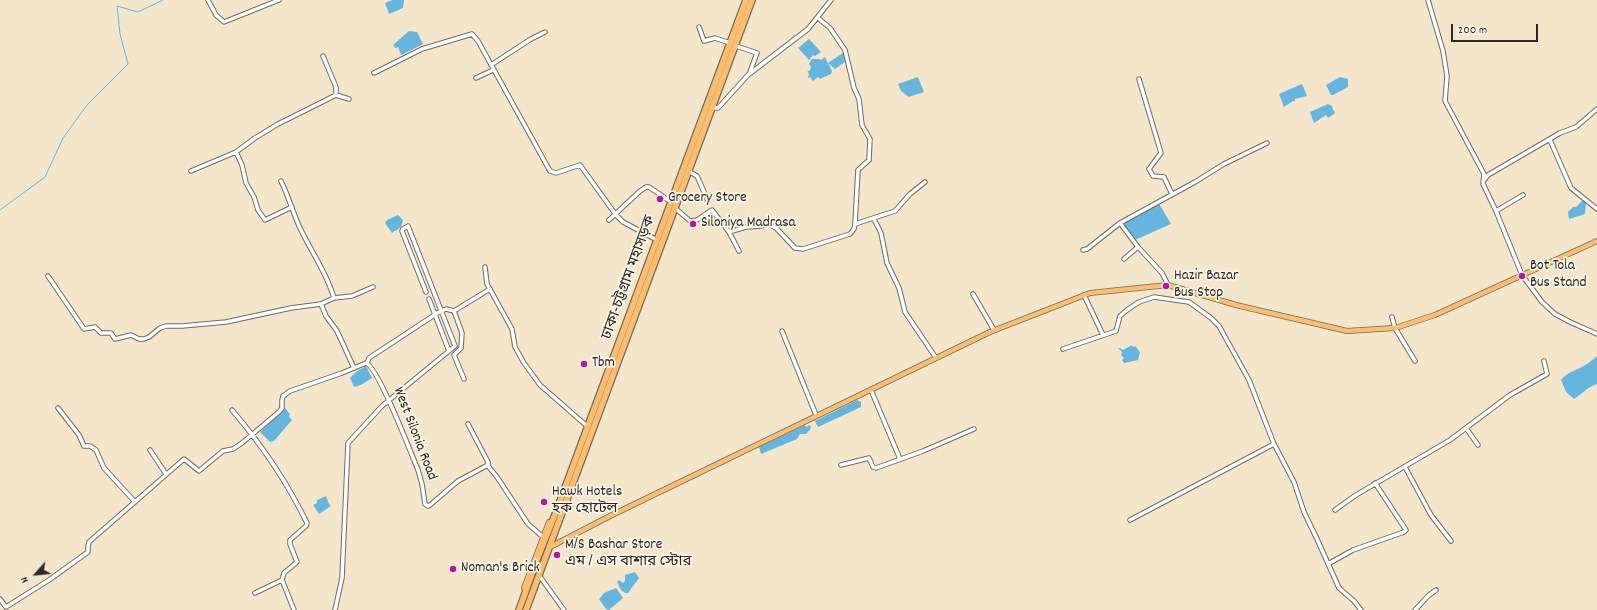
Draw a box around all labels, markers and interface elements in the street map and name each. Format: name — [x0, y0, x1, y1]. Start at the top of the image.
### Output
scale bar — [1453, 16, 1540, 42]
text: 200 m — [1458, 22, 1487, 39]
place label: Grocery Store — [668, 190, 747, 208]
marker: Grocery Store — [655, 194, 665, 204]
street label: ঢাকা-চট্টগ্রাম মহাসড়ক — [599, 214, 661, 342]
place label: Siloniya Madrasa — [701, 215, 796, 233]
marker: Siloniya Madrasa — [688, 219, 698, 229]
place label: Bot Tola Bus Stand — [1530, 258, 1586, 293]
place label: Hazir Bazar Bus Stop — [1174, 268, 1239, 303]
marker: Bot Tola Bus Stand — [1517, 271, 1527, 281]
marker: Hazir Bazar Bus Stop — [1161, 281, 1171, 291]
place label: Tbm — [592, 355, 615, 373]
marker: Tbm — [579, 359, 589, 369]
street label: West Silonia Road — [388, 385, 440, 483]
place label: Hawk Hotels হক হোটেল — [552, 484, 622, 519]
marker: Hawk Hotels হক হোটেল — [539, 497, 549, 507]
place label: M/S Bashar Store এম / এস বাশার স্টোর — [565, 537, 691, 572]
marker: M/S Bashar Store এম / এস বাশার স্টোর — [552, 550, 562, 560]
north arrow — [16, 554, 56, 594]
place label: Noman's Brick — [461, 560, 540, 578]
marker: Noman's Brick — [448, 564, 458, 574]
text: N — [17, 573, 34, 586]

